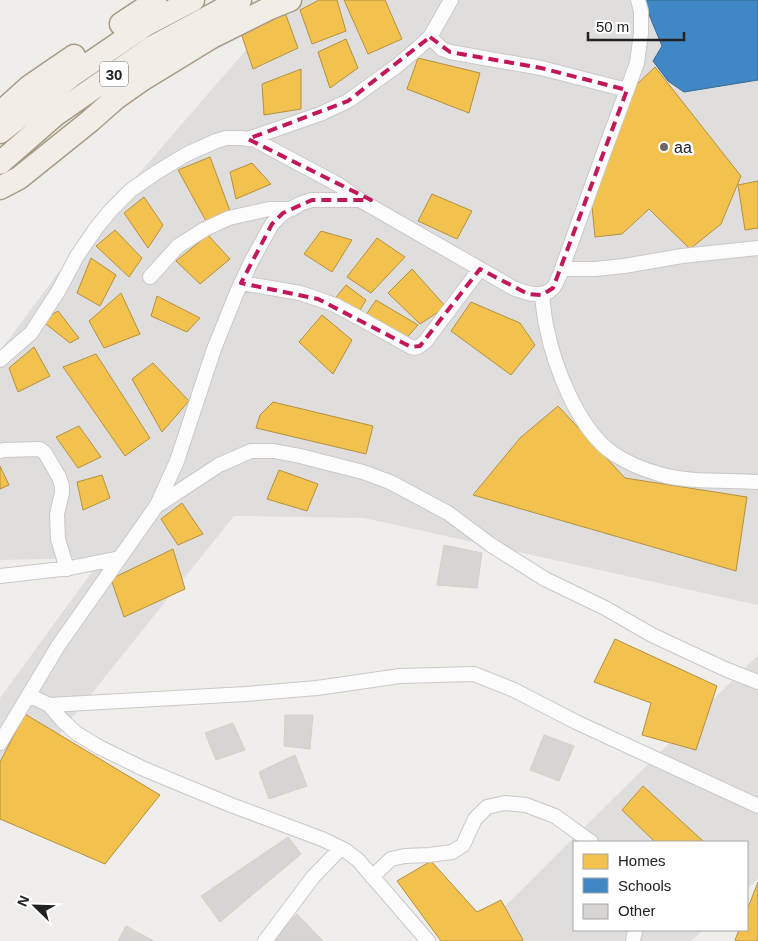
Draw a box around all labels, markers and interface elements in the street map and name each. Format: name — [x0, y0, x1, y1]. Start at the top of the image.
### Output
scale bar — [588, 10, 684, 42]
text: 50 m — [596, 18, 629, 35]
road number: 30 — [100, 62, 128, 86]
place label: aa — [674, 139, 692, 156]
marker: aa — [658, 141, 670, 153]
legend — [573, 841, 748, 931]
text: Homes — [618, 852, 666, 869]
text: Schools — [618, 877, 671, 894]
north arrow — [10, 881, 60, 931]
text: N — [14, 893, 32, 909]
text: Other — [618, 902, 656, 919]

